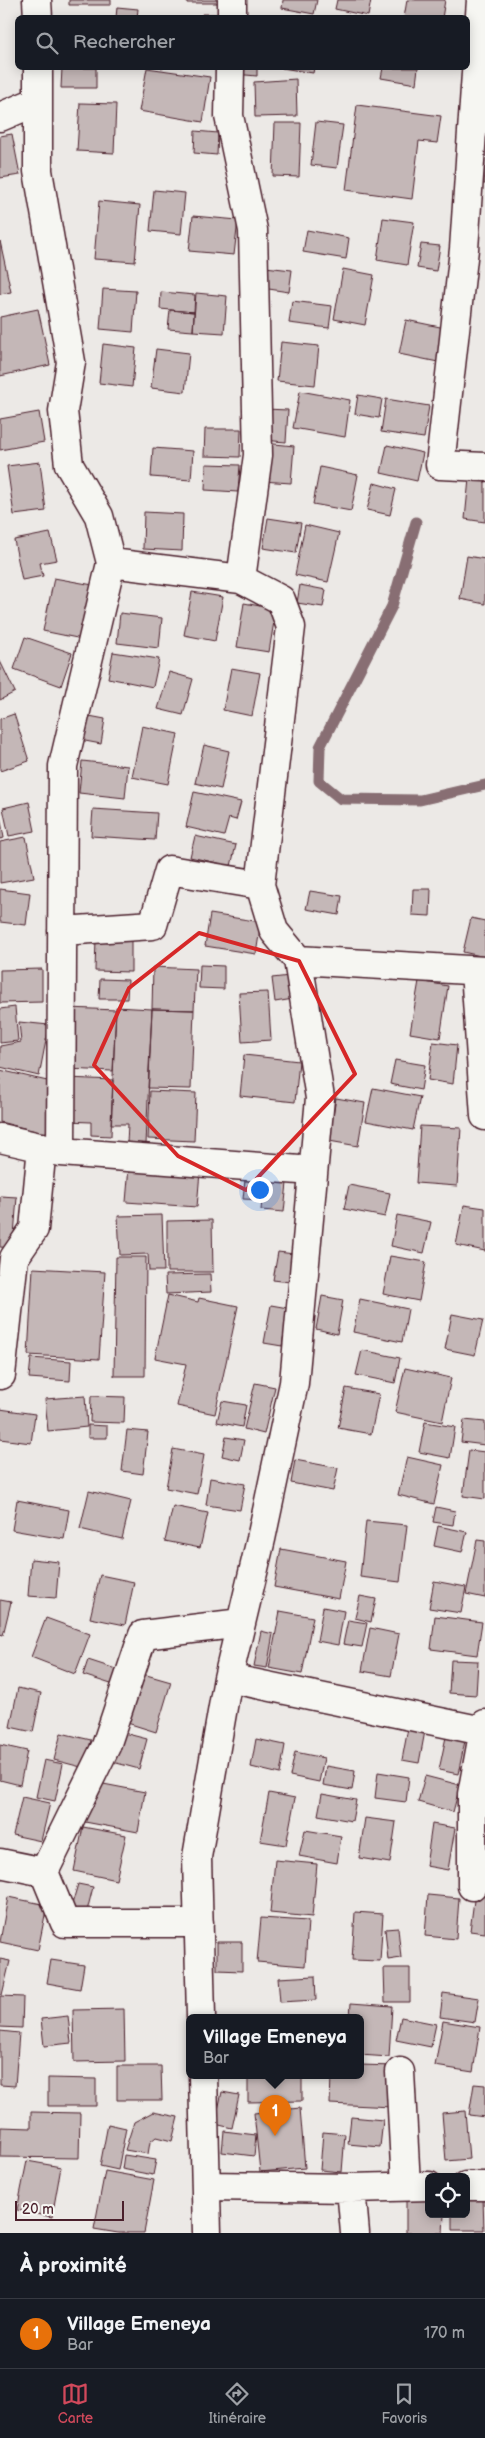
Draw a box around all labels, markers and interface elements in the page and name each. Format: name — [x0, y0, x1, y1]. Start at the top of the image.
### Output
search box — [15, 15, 470, 70]
icon: search — [33, 29, 61, 57]
text: Rechercher — [73, 31, 175, 54]
your location — [247, 1177, 273, 1203]
popup — [186, 2014, 364, 2079]
text: Village Emeneya — [203, 2026, 347, 2049]
text: Bar — [203, 2049, 229, 2068]
pin: 1 — [259, 2095, 291, 2136]
map controls — [425, 2173, 470, 2218]
button: locate — [425, 2173, 470, 2218]
scale bar — [15, 2198, 124, 2221]
text: 20 m — [22, 2201, 54, 2218]
text: À proximité — [20, 2253, 127, 2278]
text: Village Emeneya — [67, 2313, 211, 2336]
text: 1 — [33, 2324, 39, 2343]
text: 170 m — [424, 2324, 465, 2343]
text: Bar — [67, 2336, 93, 2355]
tab: Carte — [58, 2380, 93, 2427]
tab: Itinéraire — [209, 2380, 266, 2427]
tab: Favoris — [382, 2380, 427, 2427]

